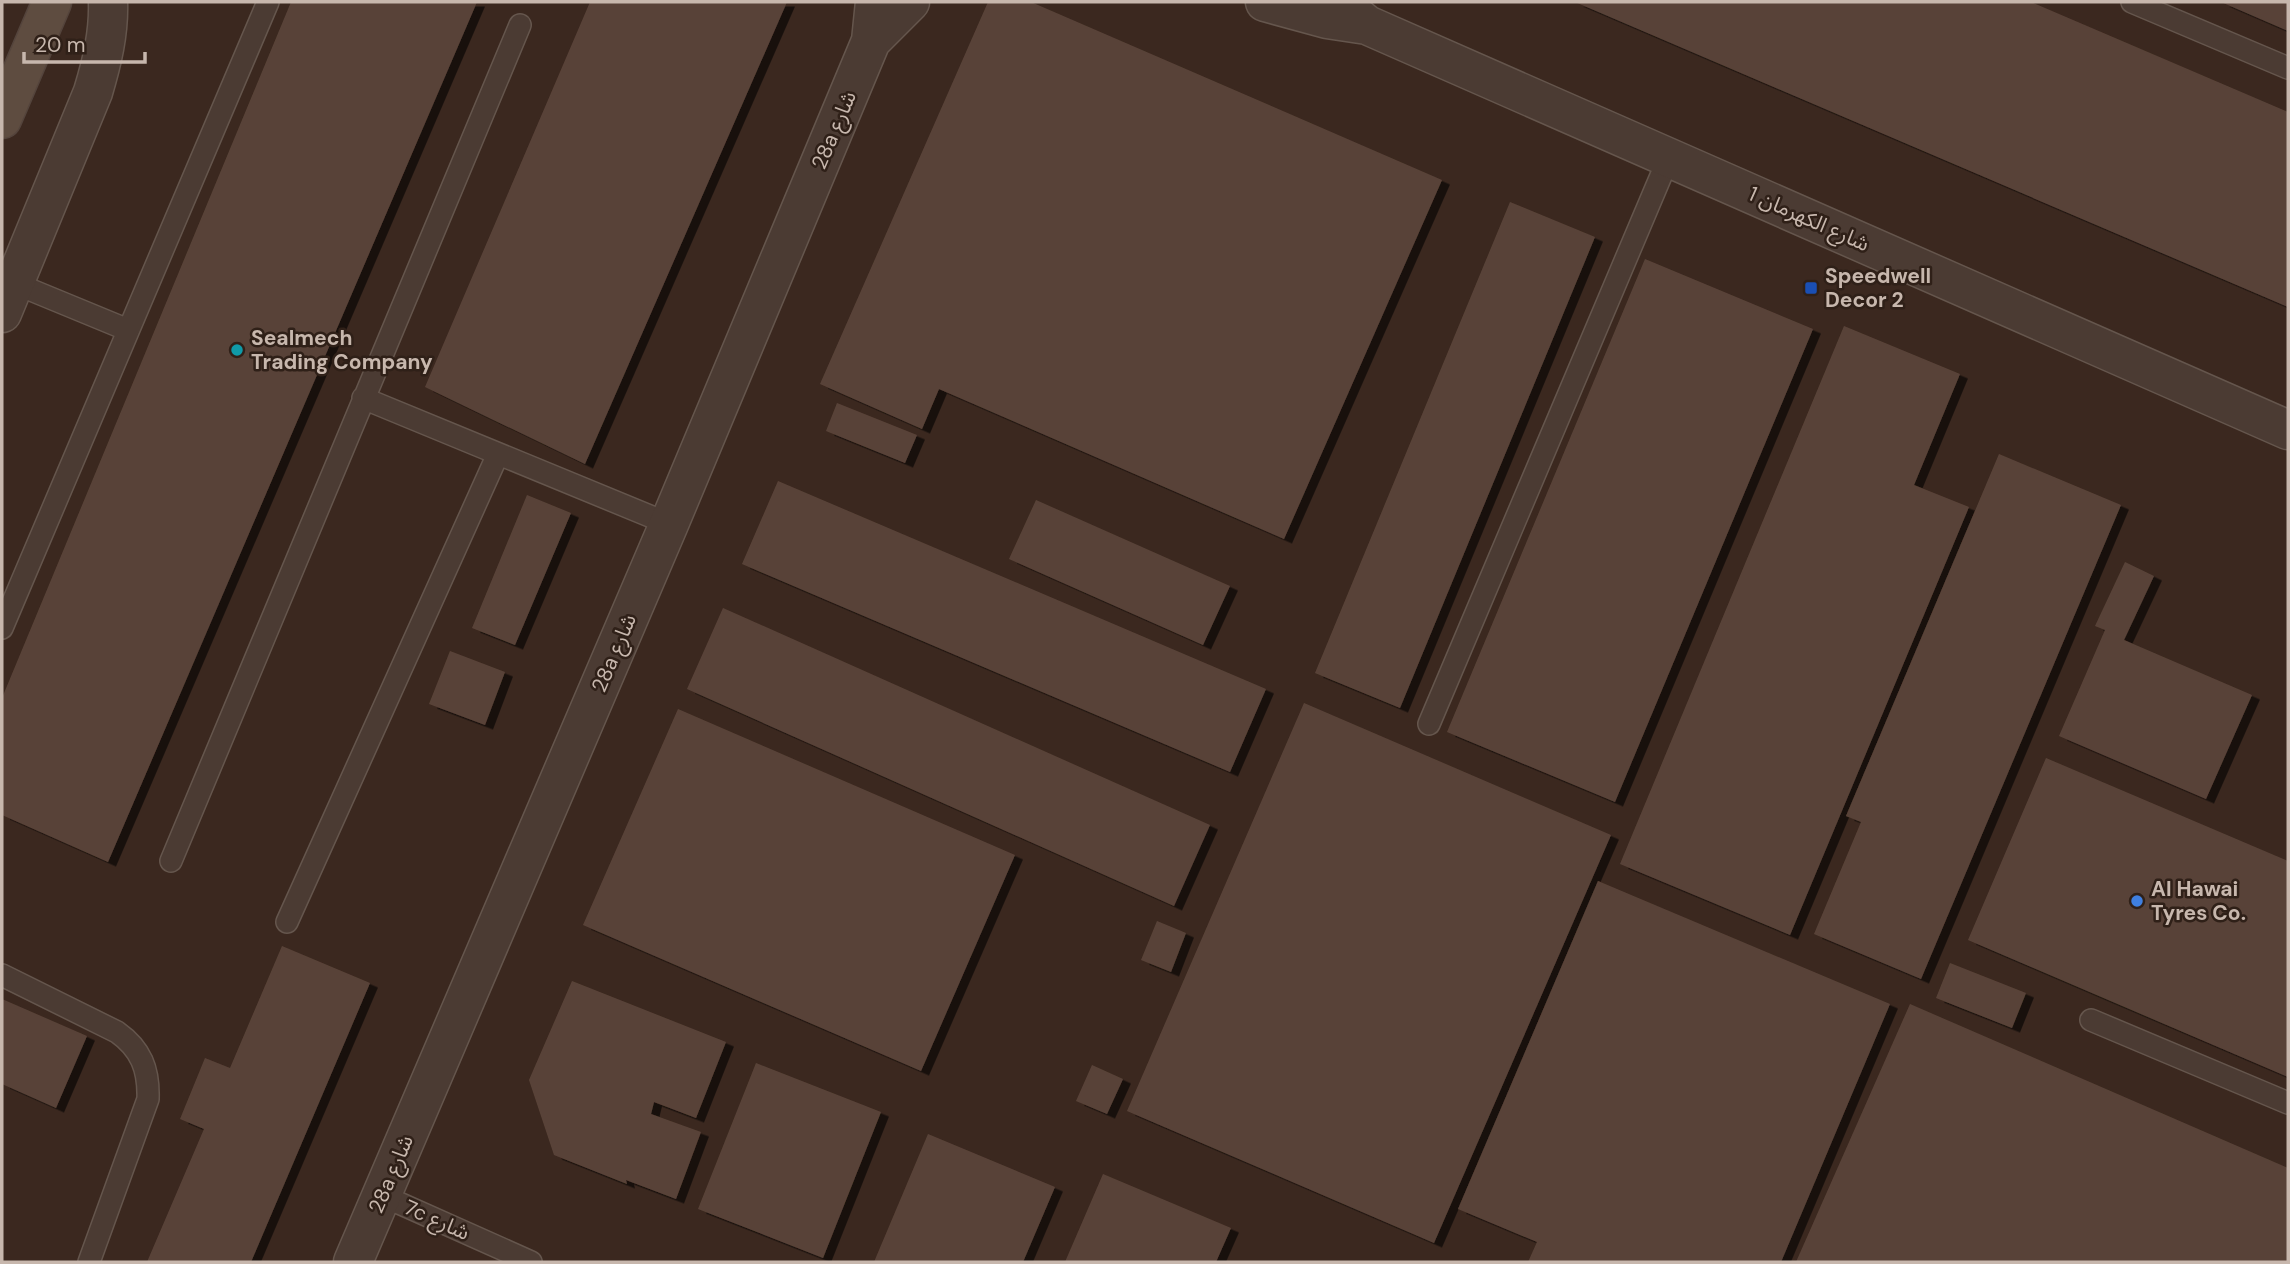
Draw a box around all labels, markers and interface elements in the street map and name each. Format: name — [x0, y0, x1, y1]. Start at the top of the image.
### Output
scale bar — [24, 21, 145, 65]
text: 20 m — [35, 31, 86, 59]
street label: 28a شارع — [805, 87, 864, 174]
street label: شارع الكهرمان 1 — [1744, 180, 1874, 259]
place label: Speedwell Decor 2 — [1825, 262, 1931, 314]
marker: Speedwell Decor 2 — [1803, 280, 1819, 296]
place label: Sealmech Trading Company — [251, 324, 433, 376]
marker: Sealmech Trading Company — [229, 342, 245, 358]
street label: 28a شارع — [585, 610, 644, 697]
place label: Al Hawai Tyres Co. — [2151, 875, 2246, 927]
marker: Al Hawai Tyres Co. — [2129, 893, 2145, 909]
street label: 28a شارع — [362, 1131, 421, 1218]
street label: 7c شارع — [400, 1193, 474, 1248]

